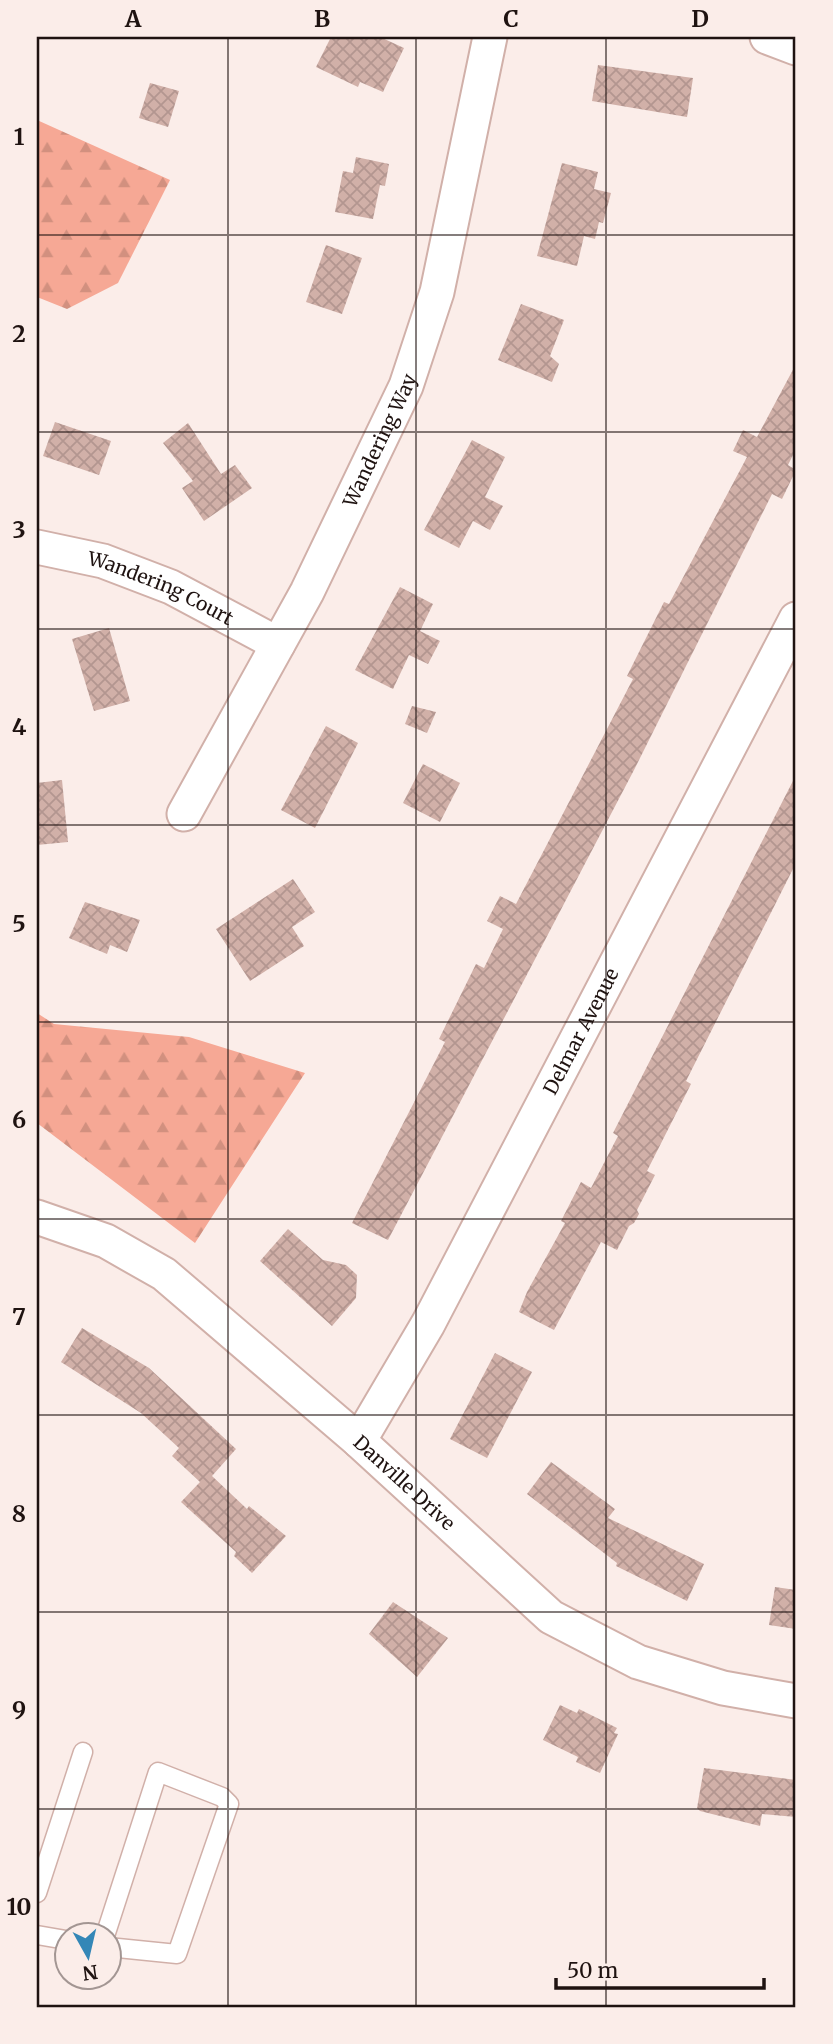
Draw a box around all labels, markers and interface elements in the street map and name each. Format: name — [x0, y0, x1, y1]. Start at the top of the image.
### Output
text: A — [124, 4, 142, 33]
text: B — [314, 4, 330, 33]
text: C — [503, 4, 519, 33]
text: D — [691, 4, 709, 33]
text: 1 — [14, 122, 25, 151]
text: 2 — [12, 319, 26, 348]
street label: Wandering Way — [337, 371, 421, 512]
text: 3 — [12, 515, 26, 544]
street label: Wandering Court — [85, 546, 238, 630]
text: 4 — [12, 712, 27, 741]
text: 5 — [12, 909, 26, 938]
street label: Delmar Avenue — [538, 964, 624, 1099]
text: 6 — [12, 1105, 26, 1134]
text: 7 — [12, 1302, 26, 1331]
street label: Danville Drive — [349, 1430, 460, 1535]
text: 8 — [12, 1499, 26, 1528]
text: 9 — [12, 1695, 26, 1724]
text: 10 — [7, 1892, 31, 1921]
north arrow — [52, 1922, 122, 1992]
scale bar — [556, 1946, 765, 1990]
text: 50 m — [567, 1957, 618, 1984]
text: N — [81, 1960, 99, 1986]

